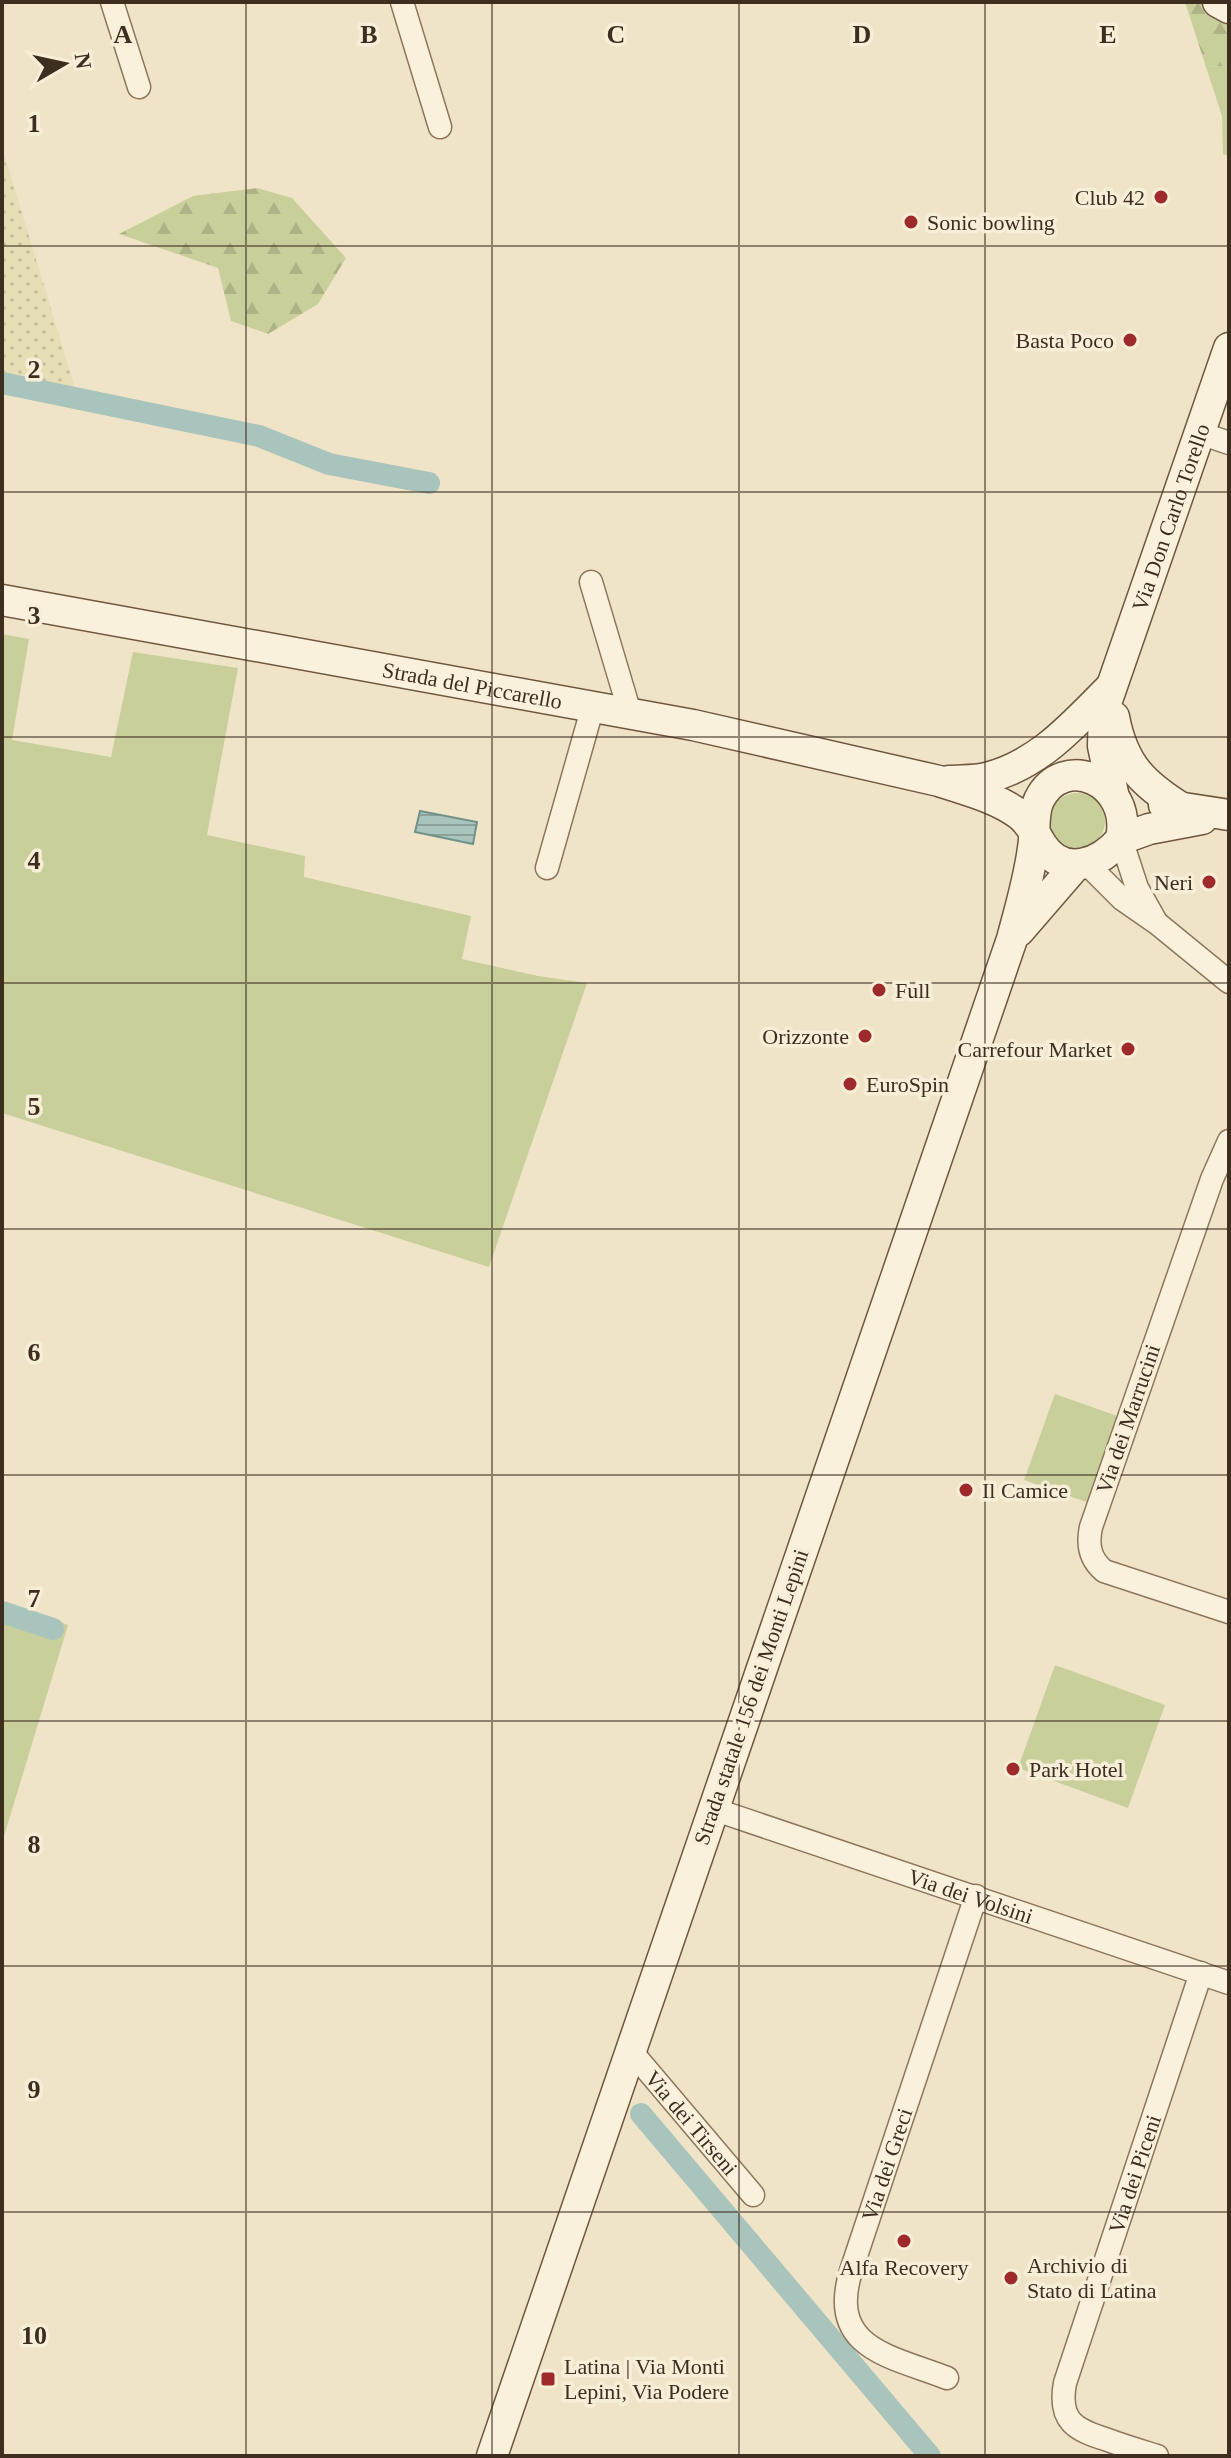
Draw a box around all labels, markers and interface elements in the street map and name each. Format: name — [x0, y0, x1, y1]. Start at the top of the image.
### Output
text: A — [114, 20, 133, 49]
text: B — [360, 20, 378, 49]
text: C — [607, 20, 625, 49]
text: D — [853, 20, 871, 49]
text: E — [1099, 20, 1117, 49]
north arrow — [24, 24, 104, 104]
text: N — [70, 51, 97, 71]
text: 1 — [28, 109, 41, 138]
place label: Club 42 — [1075, 185, 1145, 210]
marker: Club 42 — [1152, 188, 1170, 206]
place label: Sonic bowling — [927, 210, 1055, 235]
marker: Sonic bowling — [902, 213, 920, 231]
place label: Basta Poco — [1016, 328, 1114, 353]
marker: Basta Poco — [1121, 331, 1139, 349]
text: 2 — [28, 355, 41, 384]
street label: Via Don Carlo Torello — [1126, 420, 1214, 614]
text: 3 — [28, 601, 41, 630]
street label: Strada del Piccarello — [381, 657, 564, 714]
text: 4 — [28, 846, 41, 875]
place label: Neri — [1154, 870, 1193, 895]
marker: Neri — [1200, 873, 1218, 891]
place label: Full — [895, 978, 930, 1003]
marker: Full — [870, 981, 888, 999]
place label: Orizzonte — [762, 1024, 849, 1049]
marker: Orizzonte — [856, 1027, 874, 1045]
place label: Carrefour Market — [957, 1037, 1112, 1062]
marker: Carrefour Market — [1119, 1040, 1137, 1058]
place label: EuroSpin — [866, 1072, 949, 1097]
marker: EuroSpin — [841, 1075, 859, 1093]
text: 5 — [28, 1092, 41, 1121]
text: 6 — [28, 1338, 41, 1367]
street label: Via dei Marrucini — [1091, 1341, 1165, 1497]
place label: Il Camice — [982, 1478, 1068, 1503]
marker: Il Camice — [957, 1481, 975, 1499]
street label: Strada statale 156 dei Monti Lepini — [689, 1546, 813, 1848]
text: 7 — [28, 1584, 41, 1613]
place label: Park Hotel — [1029, 1757, 1124, 1782]
marker: Park Hotel — [1004, 1760, 1022, 1778]
text: 8 — [28, 1830, 41, 1859]
street label: Via dei Volsini — [905, 1863, 1036, 1929]
street label: Via dei Tirseni — [640, 2065, 743, 2180]
text: 9 — [28, 2075, 41, 2104]
street label: Via dei Greci — [856, 2105, 917, 2224]
street label: Via dei Piceni — [1103, 2111, 1166, 2236]
marker: Alfa Recovery — [895, 2232, 913, 2250]
place label: Archivio di Stato di Latina — [1027, 2253, 1157, 2303]
place label: Alfa Recovery — [840, 2255, 968, 2280]
marker: Archivio di Stato di Latina — [1002, 2269, 1020, 2287]
text: 10 — [21, 2321, 47, 2350]
place label: Latina | Via Monti Lepini, Via Podere — [564, 2354, 729, 2404]
marker: Latina | Via Monti Lepini, Via Podere — [539, 2370, 557, 2388]

